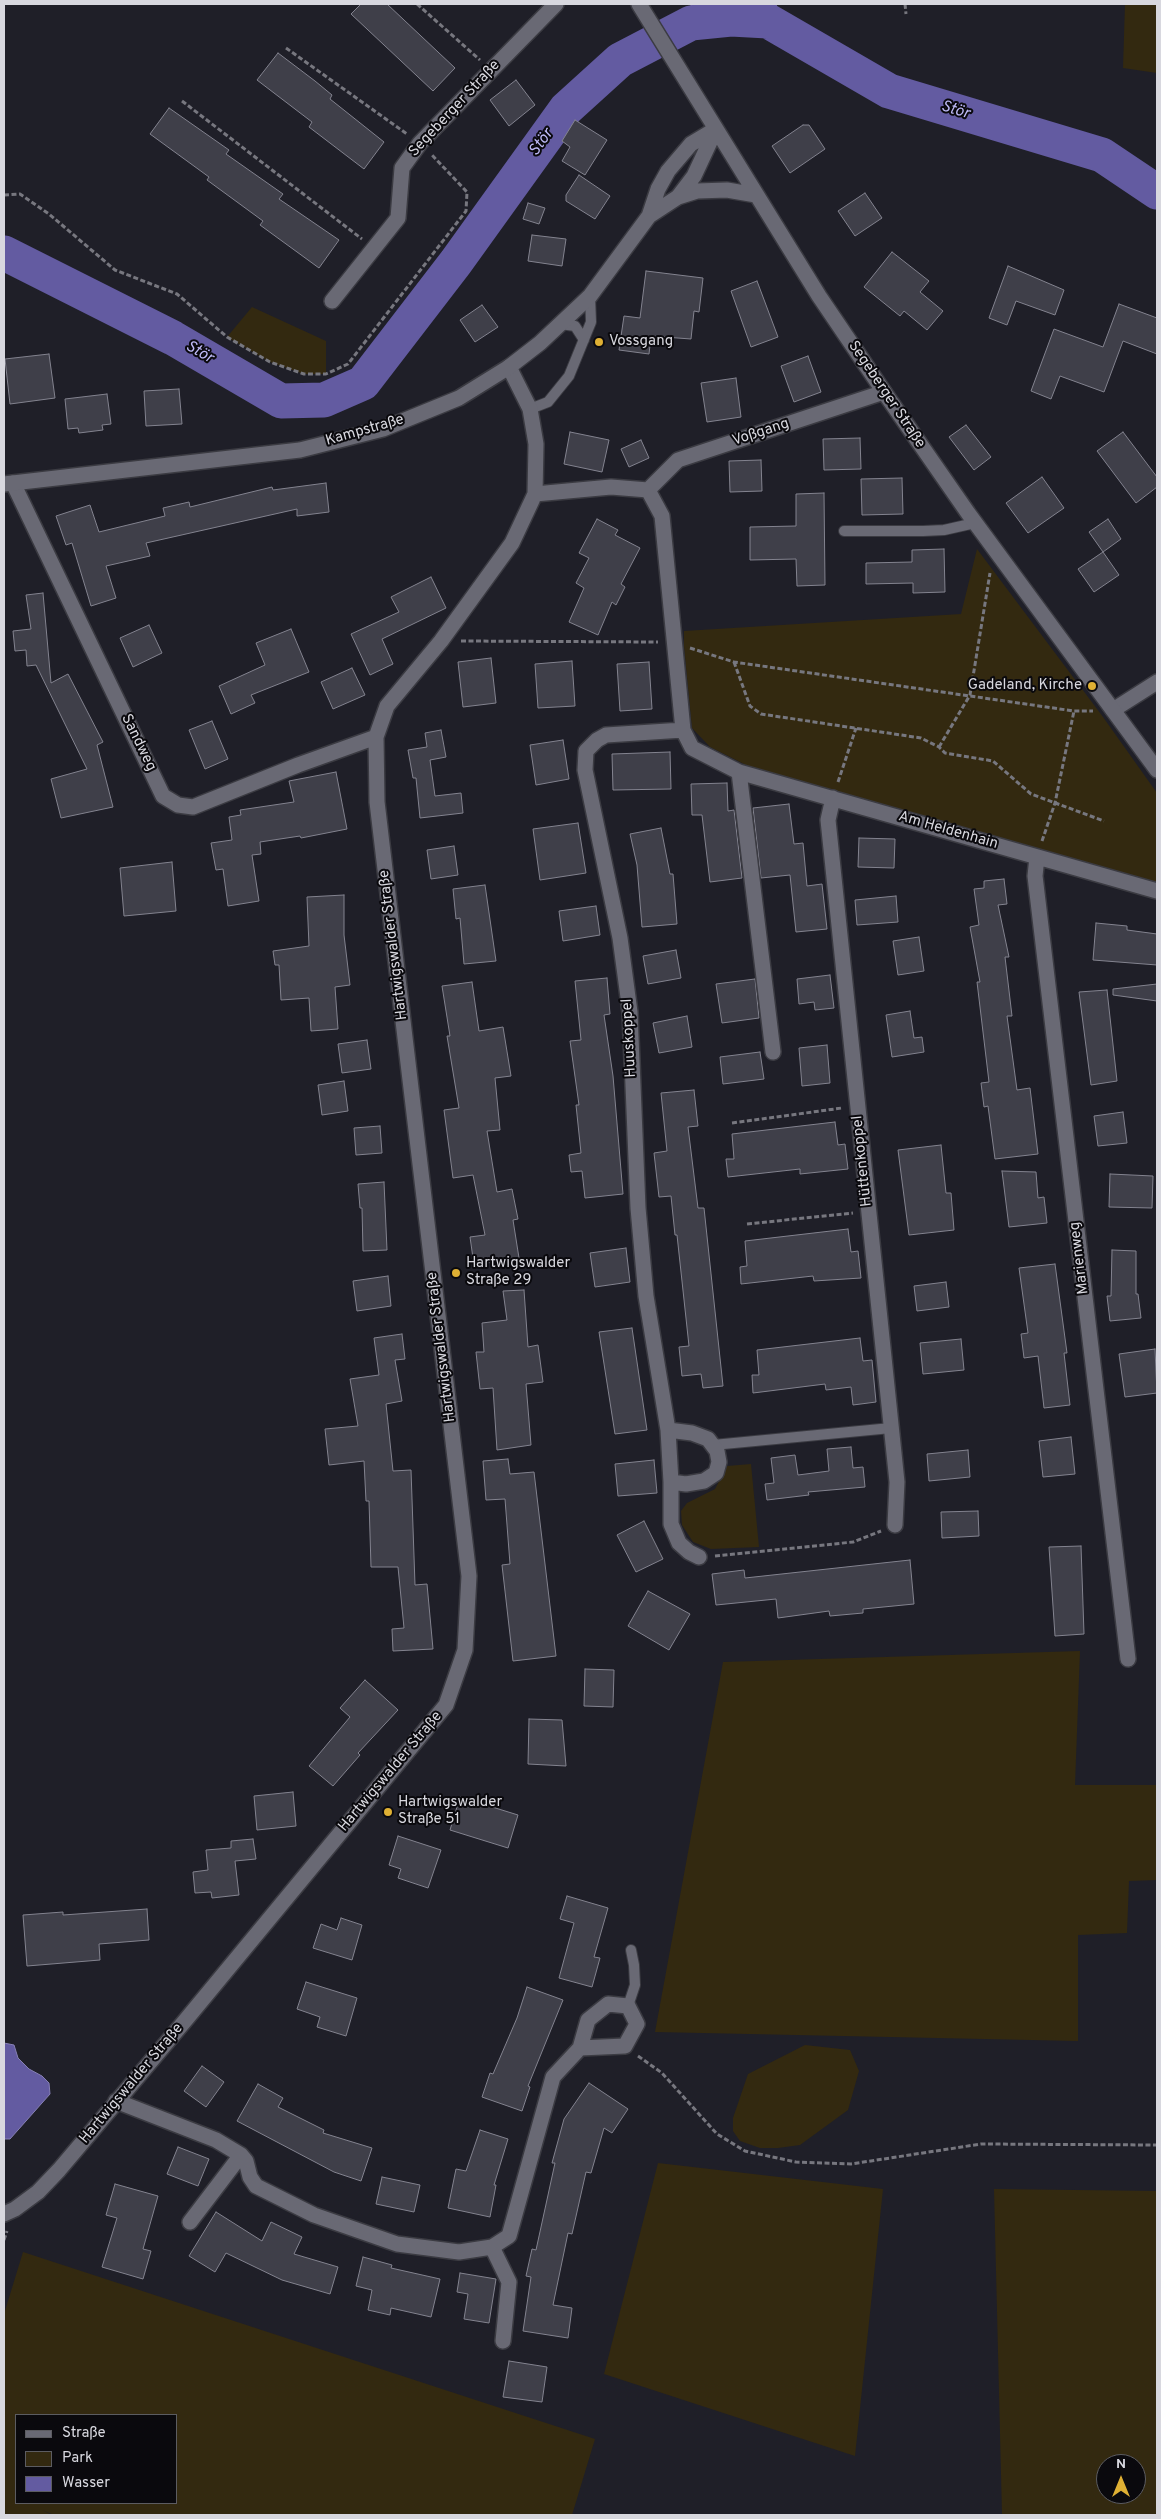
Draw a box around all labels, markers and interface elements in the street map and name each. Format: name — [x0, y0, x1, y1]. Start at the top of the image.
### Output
street label: Segeberger Straße — [406, 57, 504, 161]
water label: Stör — [938, 98, 972, 124]
water label: Stör — [526, 126, 558, 160]
place label: Vossgang — [609, 333, 673, 351]
marker: Vossgang — [593, 336, 605, 348]
water label: Stör — [182, 337, 216, 369]
street label: Segeberger Straße — [843, 338, 929, 452]
street label: Kampstraße — [324, 411, 406, 451]
street label: Voßgang — [730, 415, 792, 451]
place label: Gadeland, Kirche — [968, 677, 1082, 695]
marker: Gadeland, Kirche — [1086, 680, 1098, 692]
street label: Sandweg — [116, 711, 160, 775]
street label: Am Heldenhain — [896, 808, 1000, 854]
street label: Hartwigswalder Straße — [376, 869, 412, 1021]
street label: Huuskoppel — [619, 998, 641, 1078]
street label: Hüttenkoppel — [849, 1115, 877, 1207]
street label: Marienweg — [1067, 1221, 1093, 1295]
place label: Hartwigswalder Straße 29 — [466, 1255, 570, 1290]
marker: Hartwigswalder Straße 29 — [450, 1267, 462, 1279]
street label: Hartwigswalder Straße — [424, 1271, 460, 1423]
street label: Hartwigswalder Straße — [335, 1708, 447, 1836]
place label: Hartwigswalder Straße 51 — [398, 1794, 502, 1829]
marker: Hartwigswalder Straße 51 — [382, 1806, 394, 1818]
street label: Hartwigswalder Straße — [76, 2020, 188, 2148]
legend — [15, 2414, 178, 2504]
text: Straße — [62, 2424, 106, 2443]
text: Park — [62, 2449, 93, 2468]
north arrow — [1096, 2454, 1146, 2504]
text: N — [1116, 2456, 1126, 2473]
text: Wasser — [62, 2474, 110, 2493]

